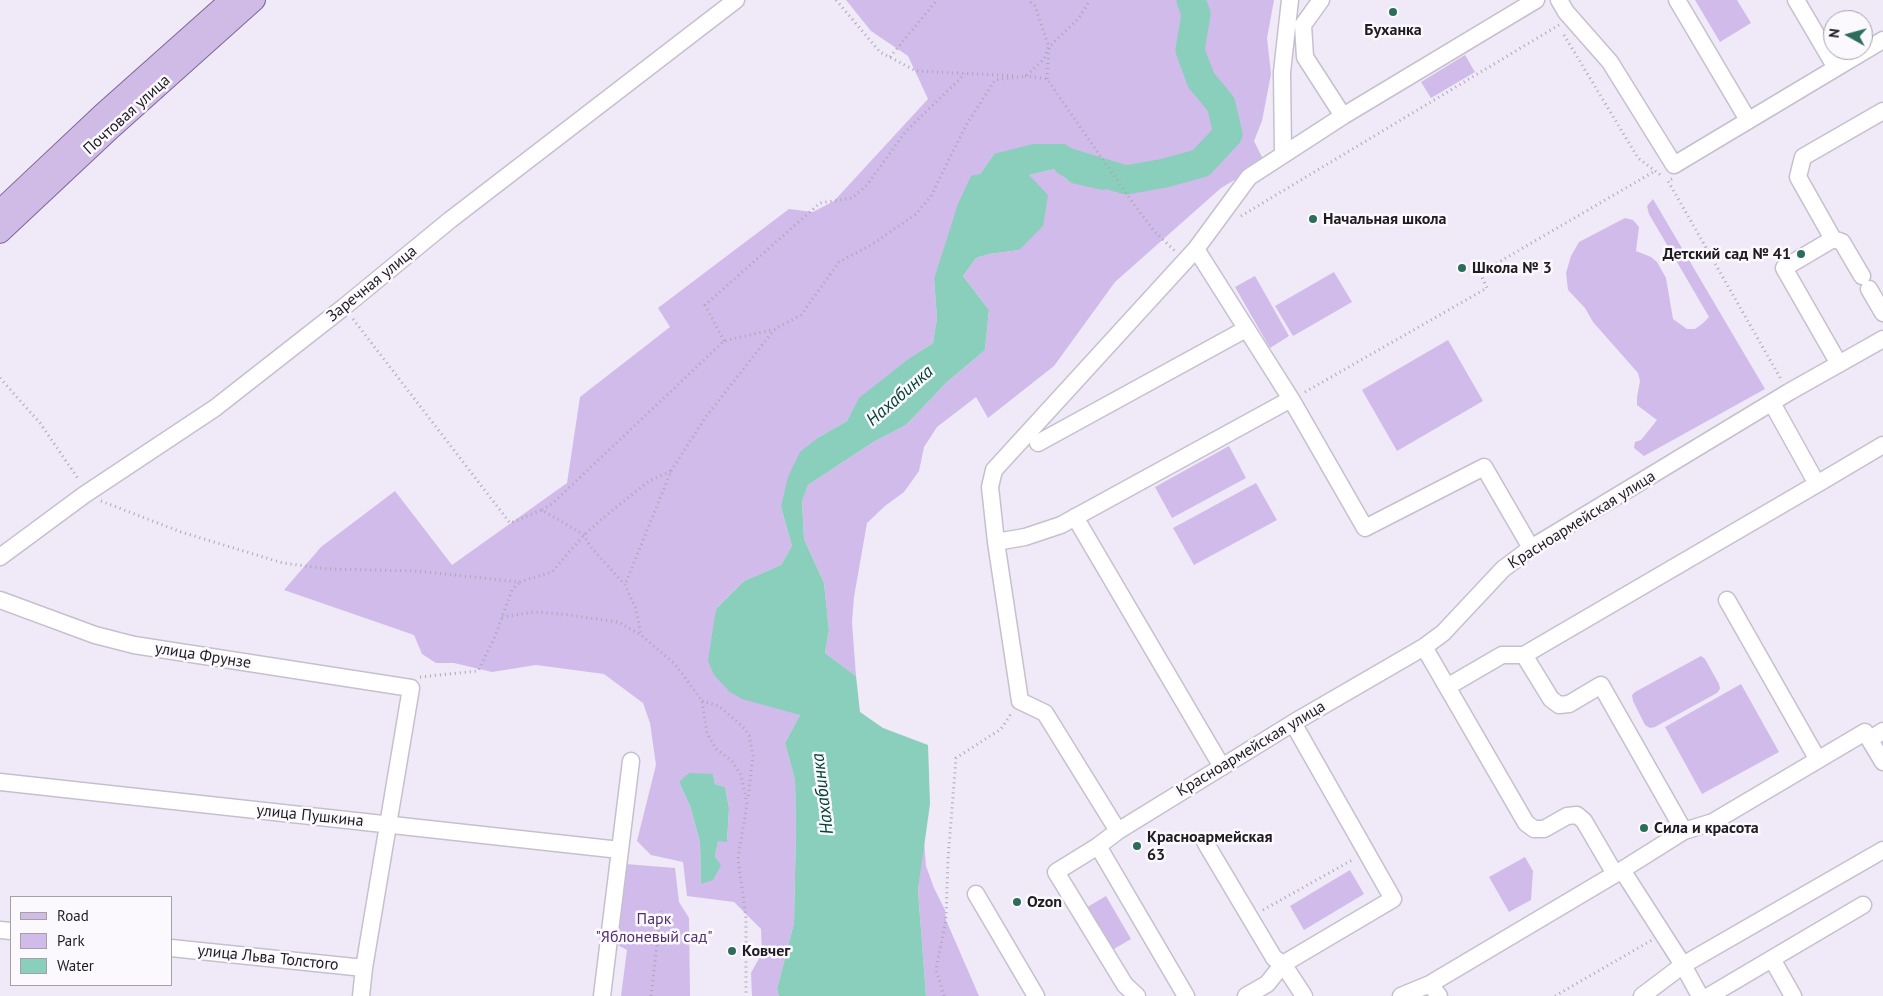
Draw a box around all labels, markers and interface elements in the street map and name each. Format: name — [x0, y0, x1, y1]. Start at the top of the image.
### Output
marker: Буханка — [1387, 6, 1399, 18]
north arrow — [1823, 10, 1873, 60]
place label: Буханка — [1364, 20, 1422, 40]
text: N — [1825, 28, 1844, 39]
street label: Почтовая улица — [80, 71, 174, 159]
place label: Начальная школа — [1323, 209, 1447, 229]
marker: Начальная школа — [1307, 213, 1319, 225]
street label: Заречная улица — [323, 242, 421, 326]
place label: Детский сад № 41 — [1663, 244, 1791, 264]
marker: Детский сад № 41 — [1795, 248, 1807, 260]
place label: Школа № 3 — [1472, 258, 1552, 278]
marker: Школа № 3 — [1456, 262, 1468, 274]
water label: Нахабинка — [862, 361, 938, 431]
street label: Красноармейская улица — [1505, 467, 1659, 573]
street label: улица Фрунзе — [153, 639, 253, 673]
street label: Красноармейская улица — [1173, 697, 1329, 801]
water label: Нахабинка — [807, 752, 839, 836]
street label: улица Пушкина — [255, 801, 365, 831]
place label: Сила и красота — [1654, 818, 1759, 838]
marker: Сила и красота — [1638, 822, 1650, 834]
place label: Красноармейская 63 — [1147, 827, 1272, 865]
marker: Красноармейская 63 — [1131, 840, 1143, 852]
place label: Ozon — [1027, 892, 1062, 912]
legend — [10, 896, 172, 986]
marker: Ozon — [1011, 896, 1023, 908]
text: Road — [57, 906, 89, 925]
park label: Парк "Яблоневый сад" — [595, 909, 713, 947]
text: Park — [57, 931, 85, 950]
street label: улица Льва Толстого — [196, 941, 340, 975]
place label: Ковчег — [742, 941, 790, 961]
marker: Ковчег — [726, 945, 738, 957]
text: Water — [57, 956, 94, 975]

